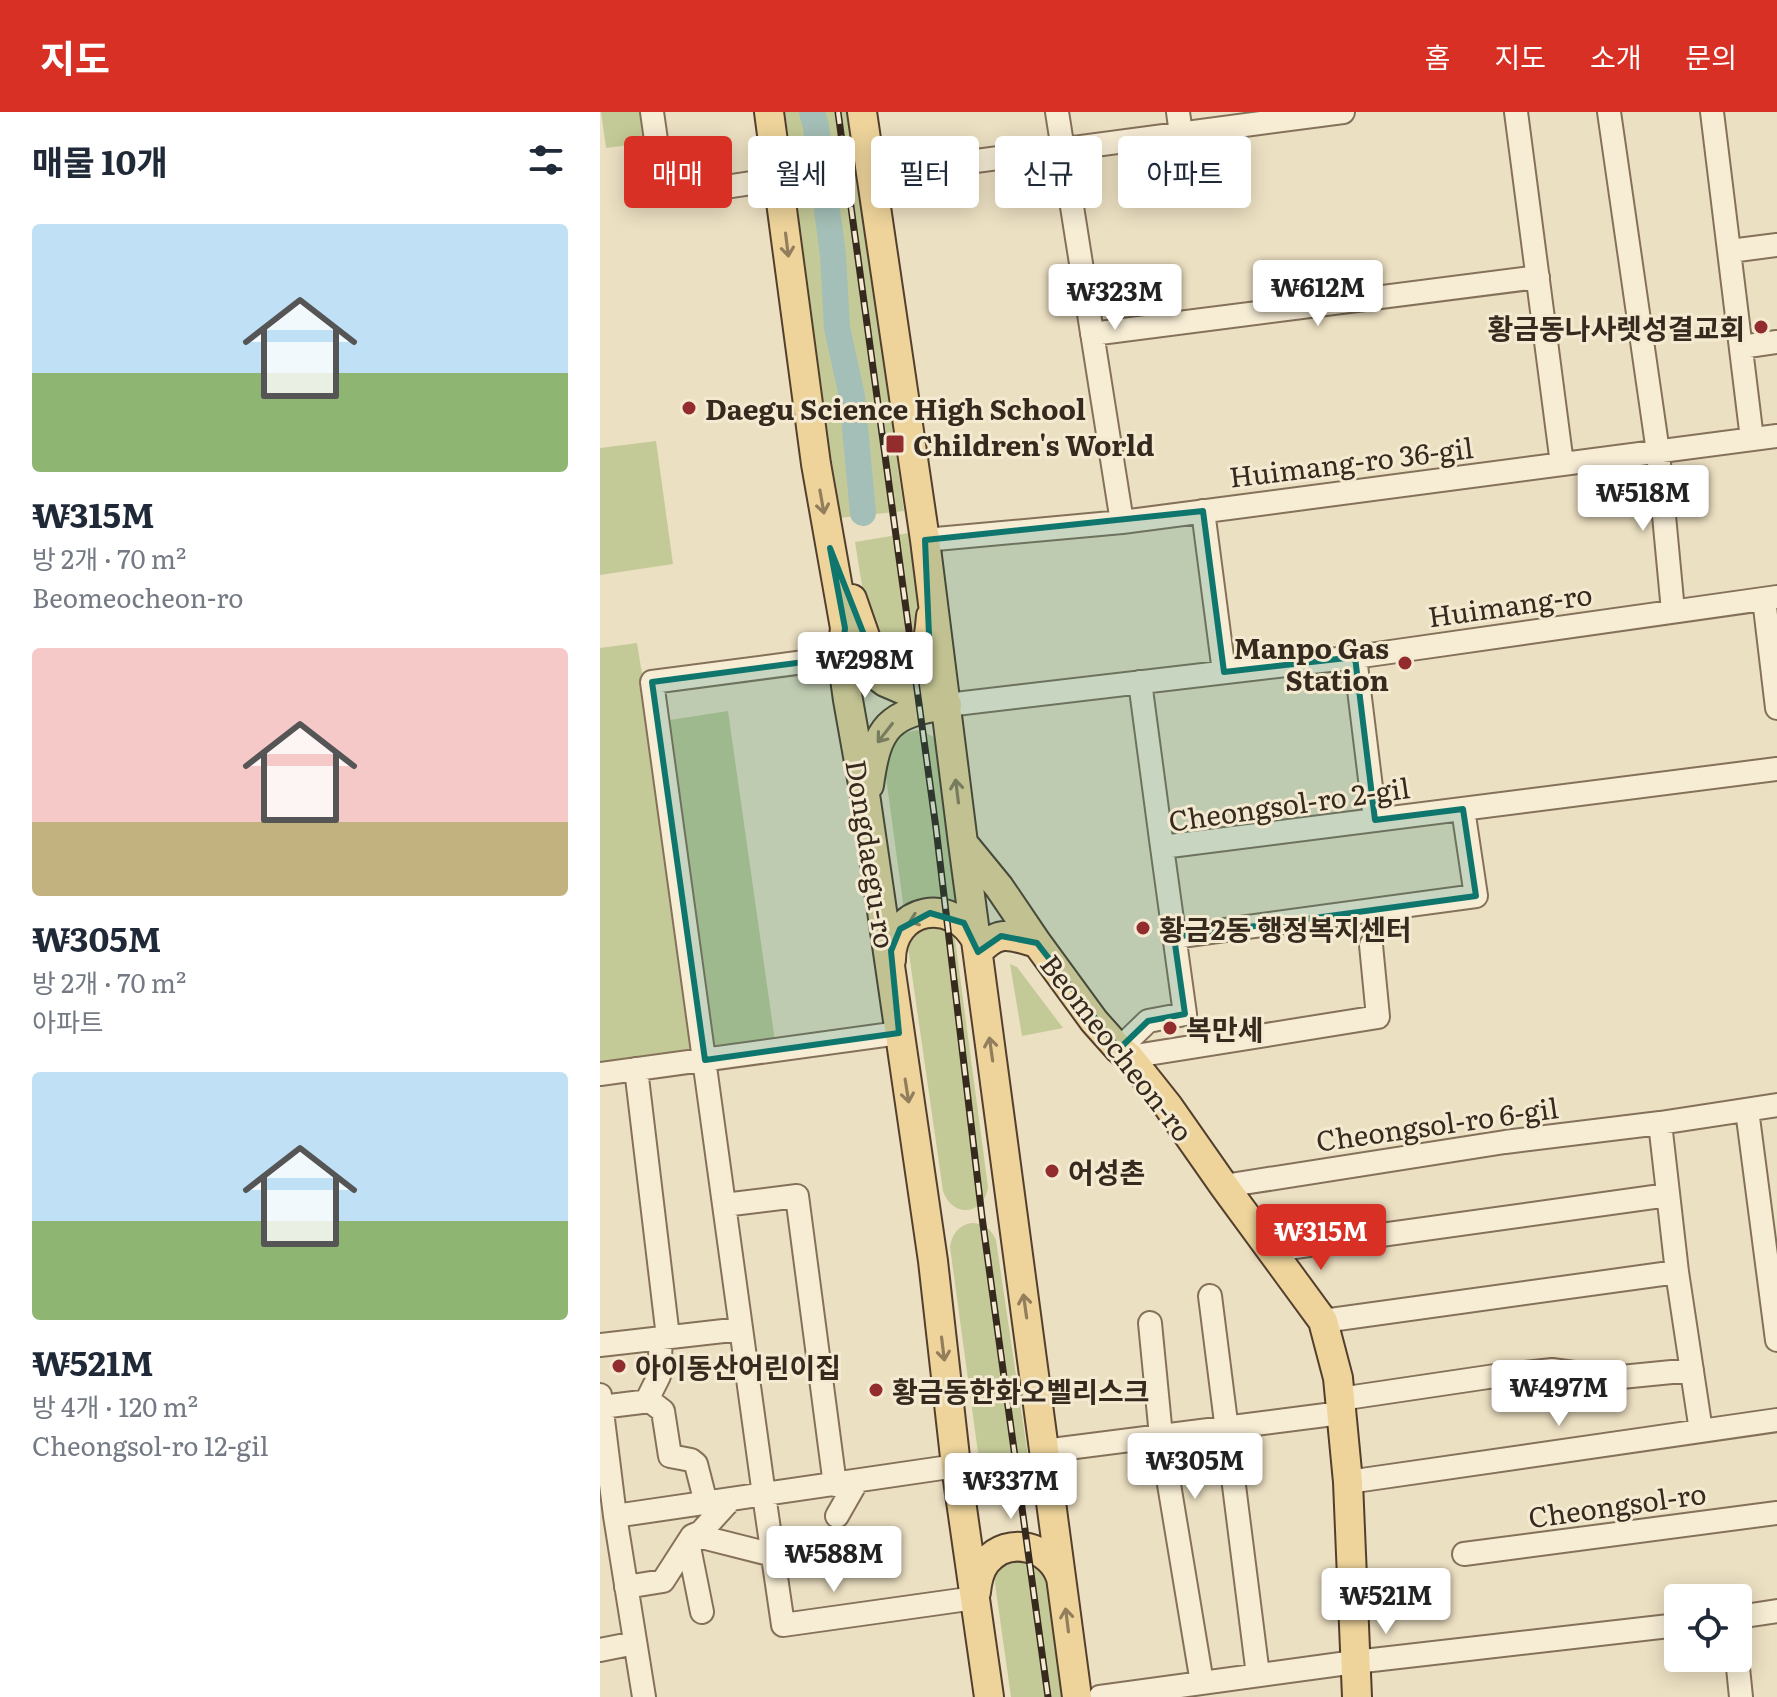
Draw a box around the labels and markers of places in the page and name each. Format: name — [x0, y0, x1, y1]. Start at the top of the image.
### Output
pin: ₩612M — [1262, 260, 1374, 328]
pin: ₩323M — [1059, 264, 1171, 332]
place label: 황금동나사렛성결교회 — [1487, 306, 1745, 348]
marker: 황금동나사렛성결교회 — [1752, 318, 1770, 336]
place label: Daegu Science High School — [705, 387, 1086, 429]
marker: Daegu Science High School — [680, 399, 698, 417]
place label: Children's World — [913, 423, 1154, 465]
marker: Children's World — [884, 433, 906, 455]
pin: ₩518M — [1587, 465, 1699, 533]
place label: Manpo Gas Station — [1233, 626, 1389, 700]
pin: ₩298M — [809, 632, 921, 700]
marker: Manpo Gas Station — [1396, 654, 1414, 672]
place label: 황금2동 행정복지센터 — [1159, 907, 1411, 949]
marker: 황금2동 행정복지센터 — [1134, 919, 1152, 937]
place label: 복만세 — [1186, 1007, 1263, 1049]
marker: 복만세 — [1161, 1019, 1179, 1037]
place label: 어성촌 — [1068, 1150, 1145, 1192]
marker: 어성촌 — [1043, 1162, 1061, 1180]
pin: ₩315M — [1265, 1204, 1377, 1272]
place label: 아이동산어린이집 — [635, 1345, 841, 1387]
marker: 아이동산어린이집 — [610, 1357, 628, 1375]
pin: ₩497M — [1503, 1360, 1615, 1428]
place label: 황금동한화오벨리스크 — [892, 1369, 1150, 1411]
marker: 황금동한화오벨리스크 — [867, 1381, 885, 1399]
pin: ₩305M — [1139, 1433, 1251, 1501]
pin: ₩337M — [955, 1453, 1067, 1521]
pin: ₩588M — [778, 1526, 890, 1594]
pin: ₩521M — [1330, 1568, 1442, 1636]

